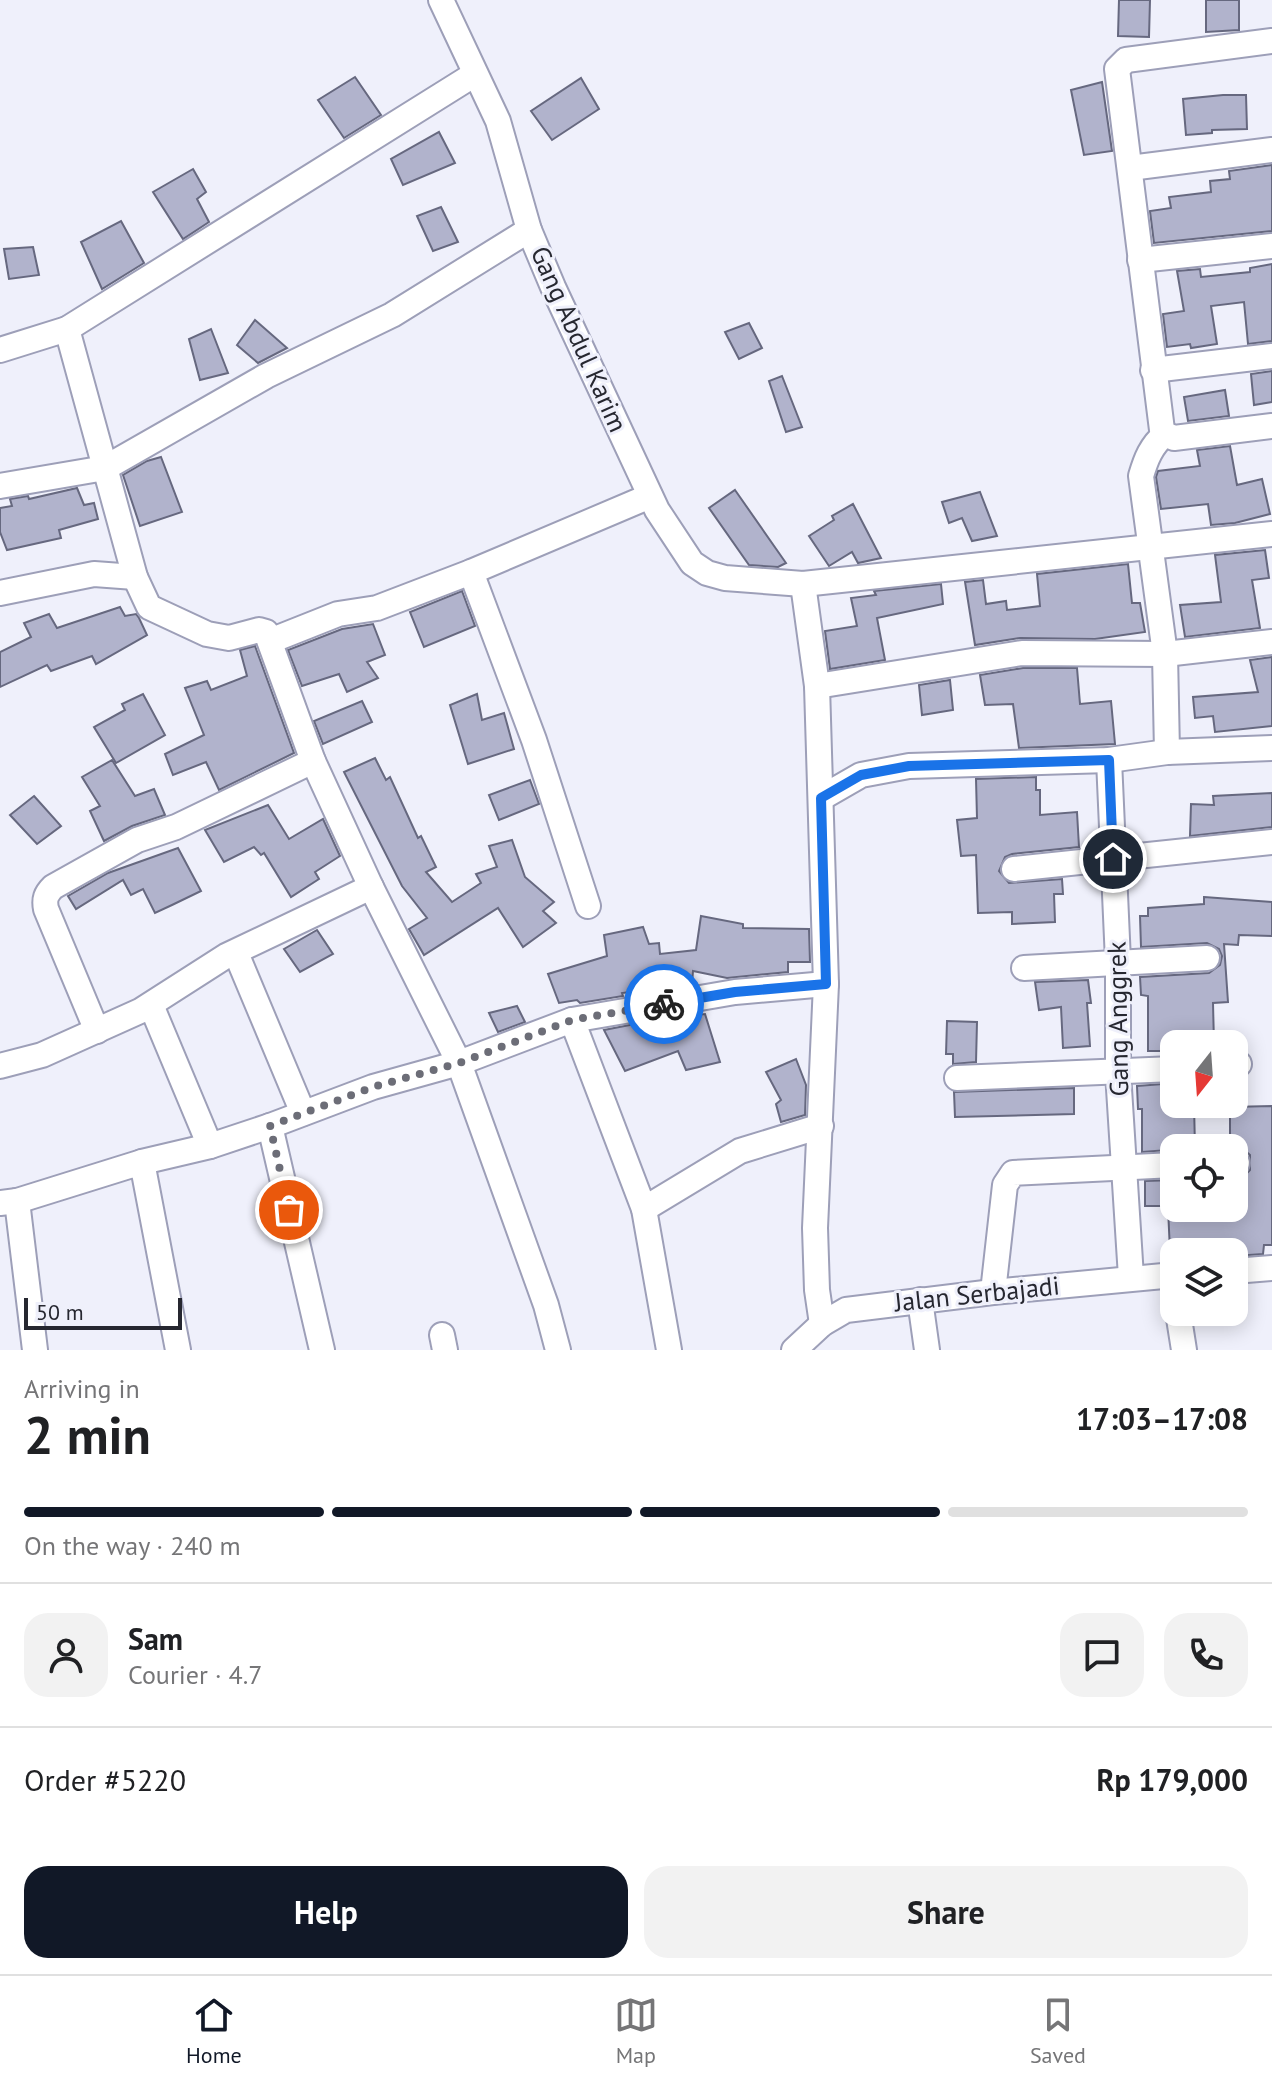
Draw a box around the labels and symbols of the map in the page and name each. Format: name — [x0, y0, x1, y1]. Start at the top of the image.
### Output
street label: Gang Abdul Karim — [524, 241, 635, 437]
pin — [1079, 825, 1147, 893]
street label: Gang Anggrek — [1100, 941, 1135, 1097]
courier — [624, 964, 704, 1044]
north arrow — [1160, 1030, 1248, 1118]
pin — [255, 1176, 323, 1244]
street label: Jalan Serbajadi — [892, 1268, 1061, 1319]
scale bar — [24, 1294, 182, 1330]

